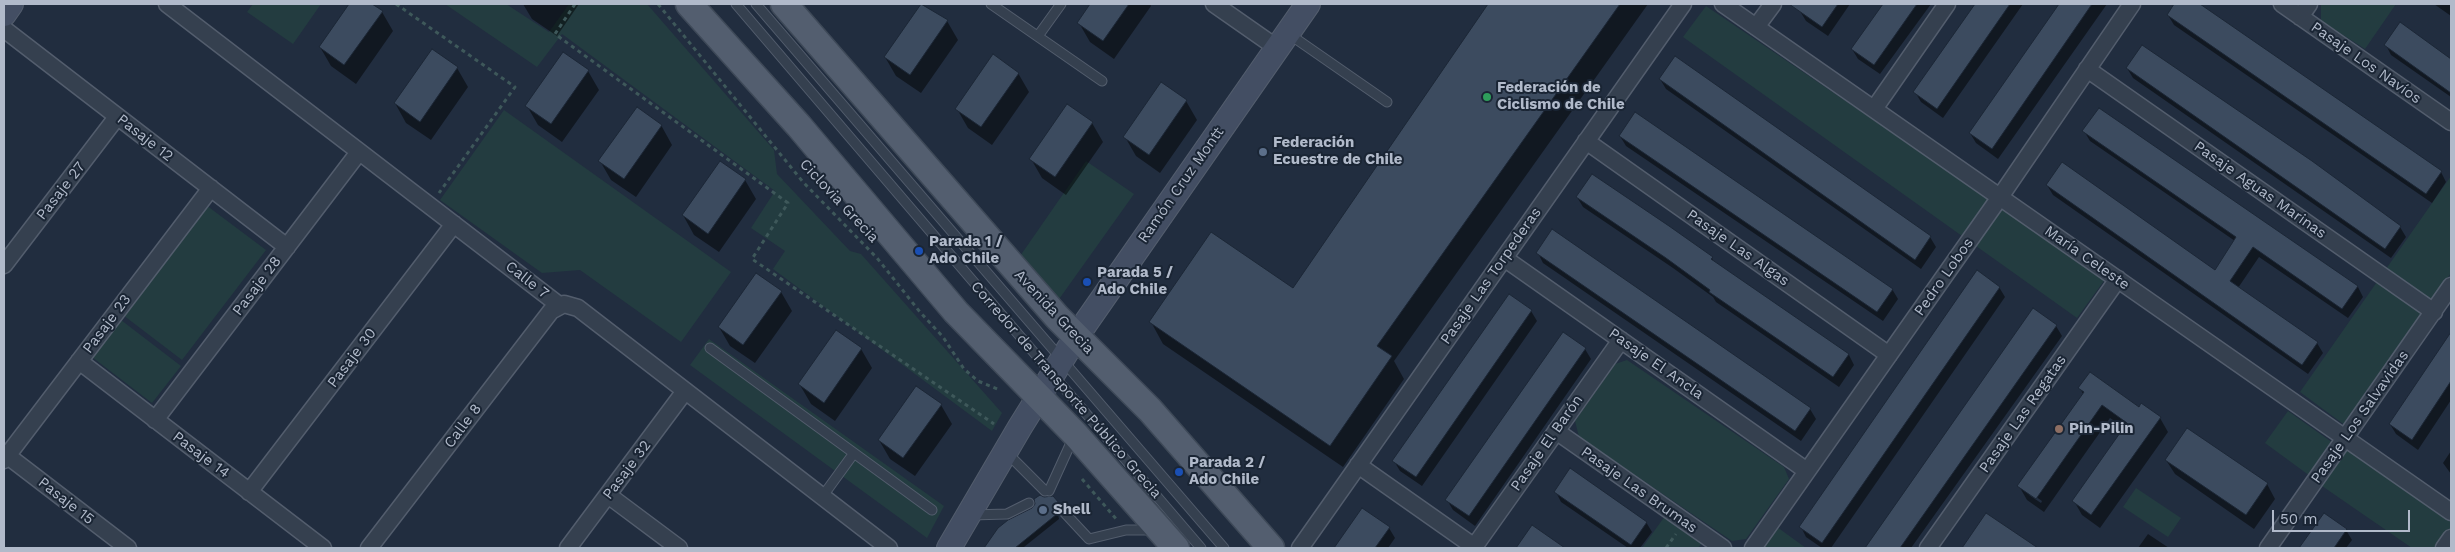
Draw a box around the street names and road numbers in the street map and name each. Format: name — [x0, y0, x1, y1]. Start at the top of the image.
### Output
street label: Pasaje Los Navíos — [2307, 18, 2425, 108]
street label: Pasaje 12 — [113, 110, 177, 166]
street label: Ramón Cruz Montt — [1134, 124, 1228, 246]
street label: Pasaje Aguas Marinas — [2190, 137, 2330, 243]
street label: Ciclovia Grecia — [796, 155, 882, 247]
street label: Pasaje 27 — [33, 158, 89, 224]
street label: Pasaje Las Torpederas — [1437, 204, 1545, 348]
street label: Pasaje Las Algas — [1683, 206, 1793, 290]
street label: María Celeste — [2041, 222, 2133, 294]
street label: Pedro Lobos — [1910, 235, 1978, 319]
street label: Pasaje 28 — [229, 253, 285, 319]
street label: Calle 7 — [502, 257, 552, 303]
street label: Avenida Grecia — [1010, 266, 1098, 358]
street label: Corredor de Transporte Público Grecia — [967, 278, 1165, 502]
street label: Pasaje 23 — [79, 291, 135, 357]
street label: Pasaje 30 — [324, 325, 380, 391]
street label: Pasaje El Ancla — [1605, 325, 1707, 403]
street label: Pasaje Los Salvavidas — [2307, 347, 2413, 487]
street label: Pasaje Las Regatas — [1976, 352, 2070, 476]
street label: Pasaje El Barón — [1507, 391, 1587, 495]
street label: Calle 8 — [440, 400, 486, 452]
street label: Pasaje 14 — [169, 428, 233, 482]
street label: Pasaje 32 — [599, 437, 655, 503]
street label: Pasaje Las Brumas — [1577, 443, 1701, 537]
street label: Pasaje 15 — [34, 473, 98, 529]

